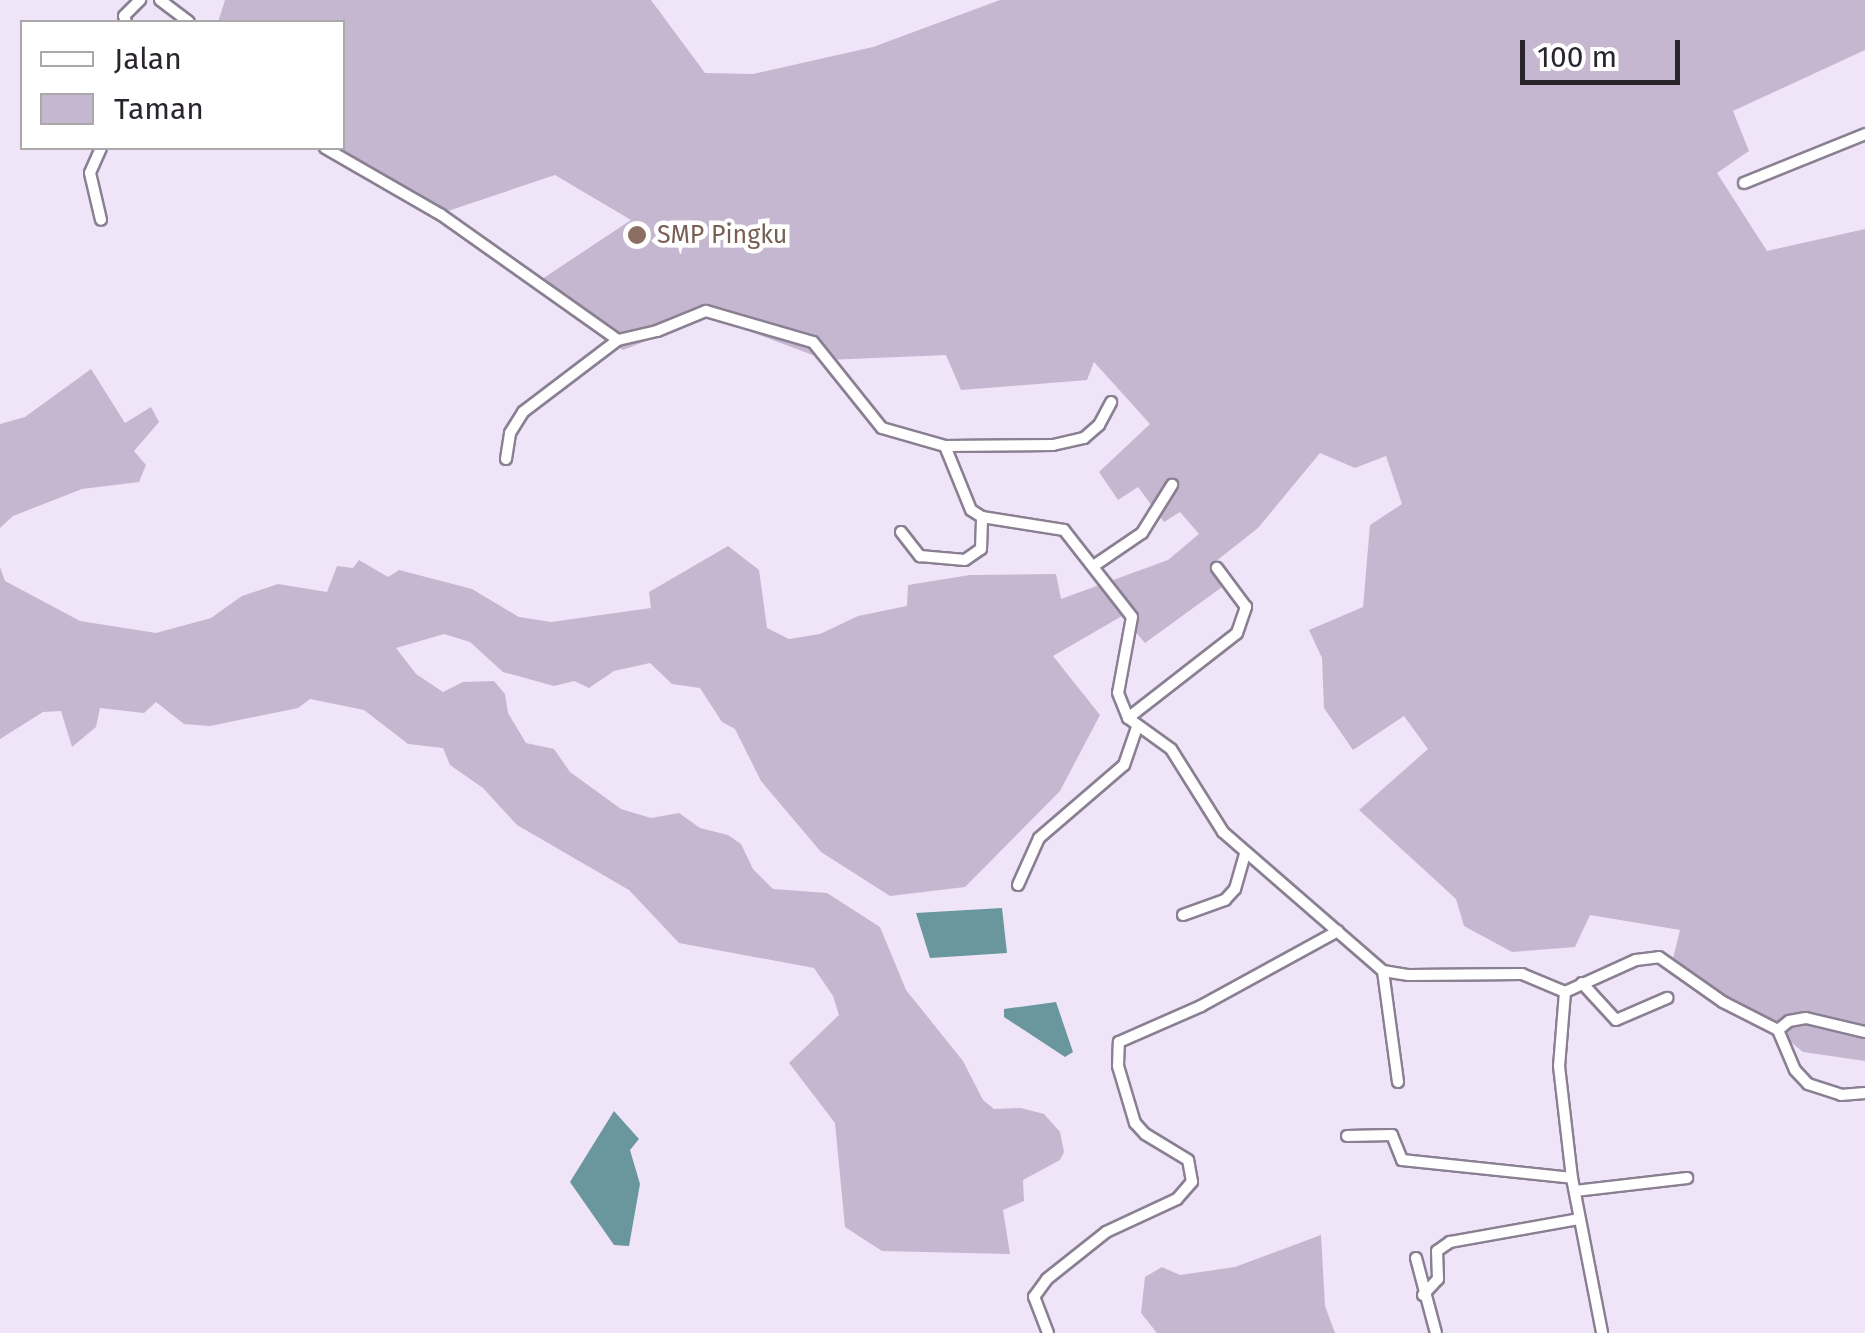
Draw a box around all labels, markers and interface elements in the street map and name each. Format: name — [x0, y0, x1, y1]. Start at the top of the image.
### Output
legend — [20, 20, 345, 150]
scale bar — [1525, 20, 1685, 82]
text: 100 m — [1537, 39, 1617, 75]
text: Jalan — [114, 41, 182, 77]
text: Taman — [114, 91, 204, 127]
place label: SMP Pingku — [657, 220, 787, 250]
marker: SMP Pingku — [626, 224, 648, 246]

